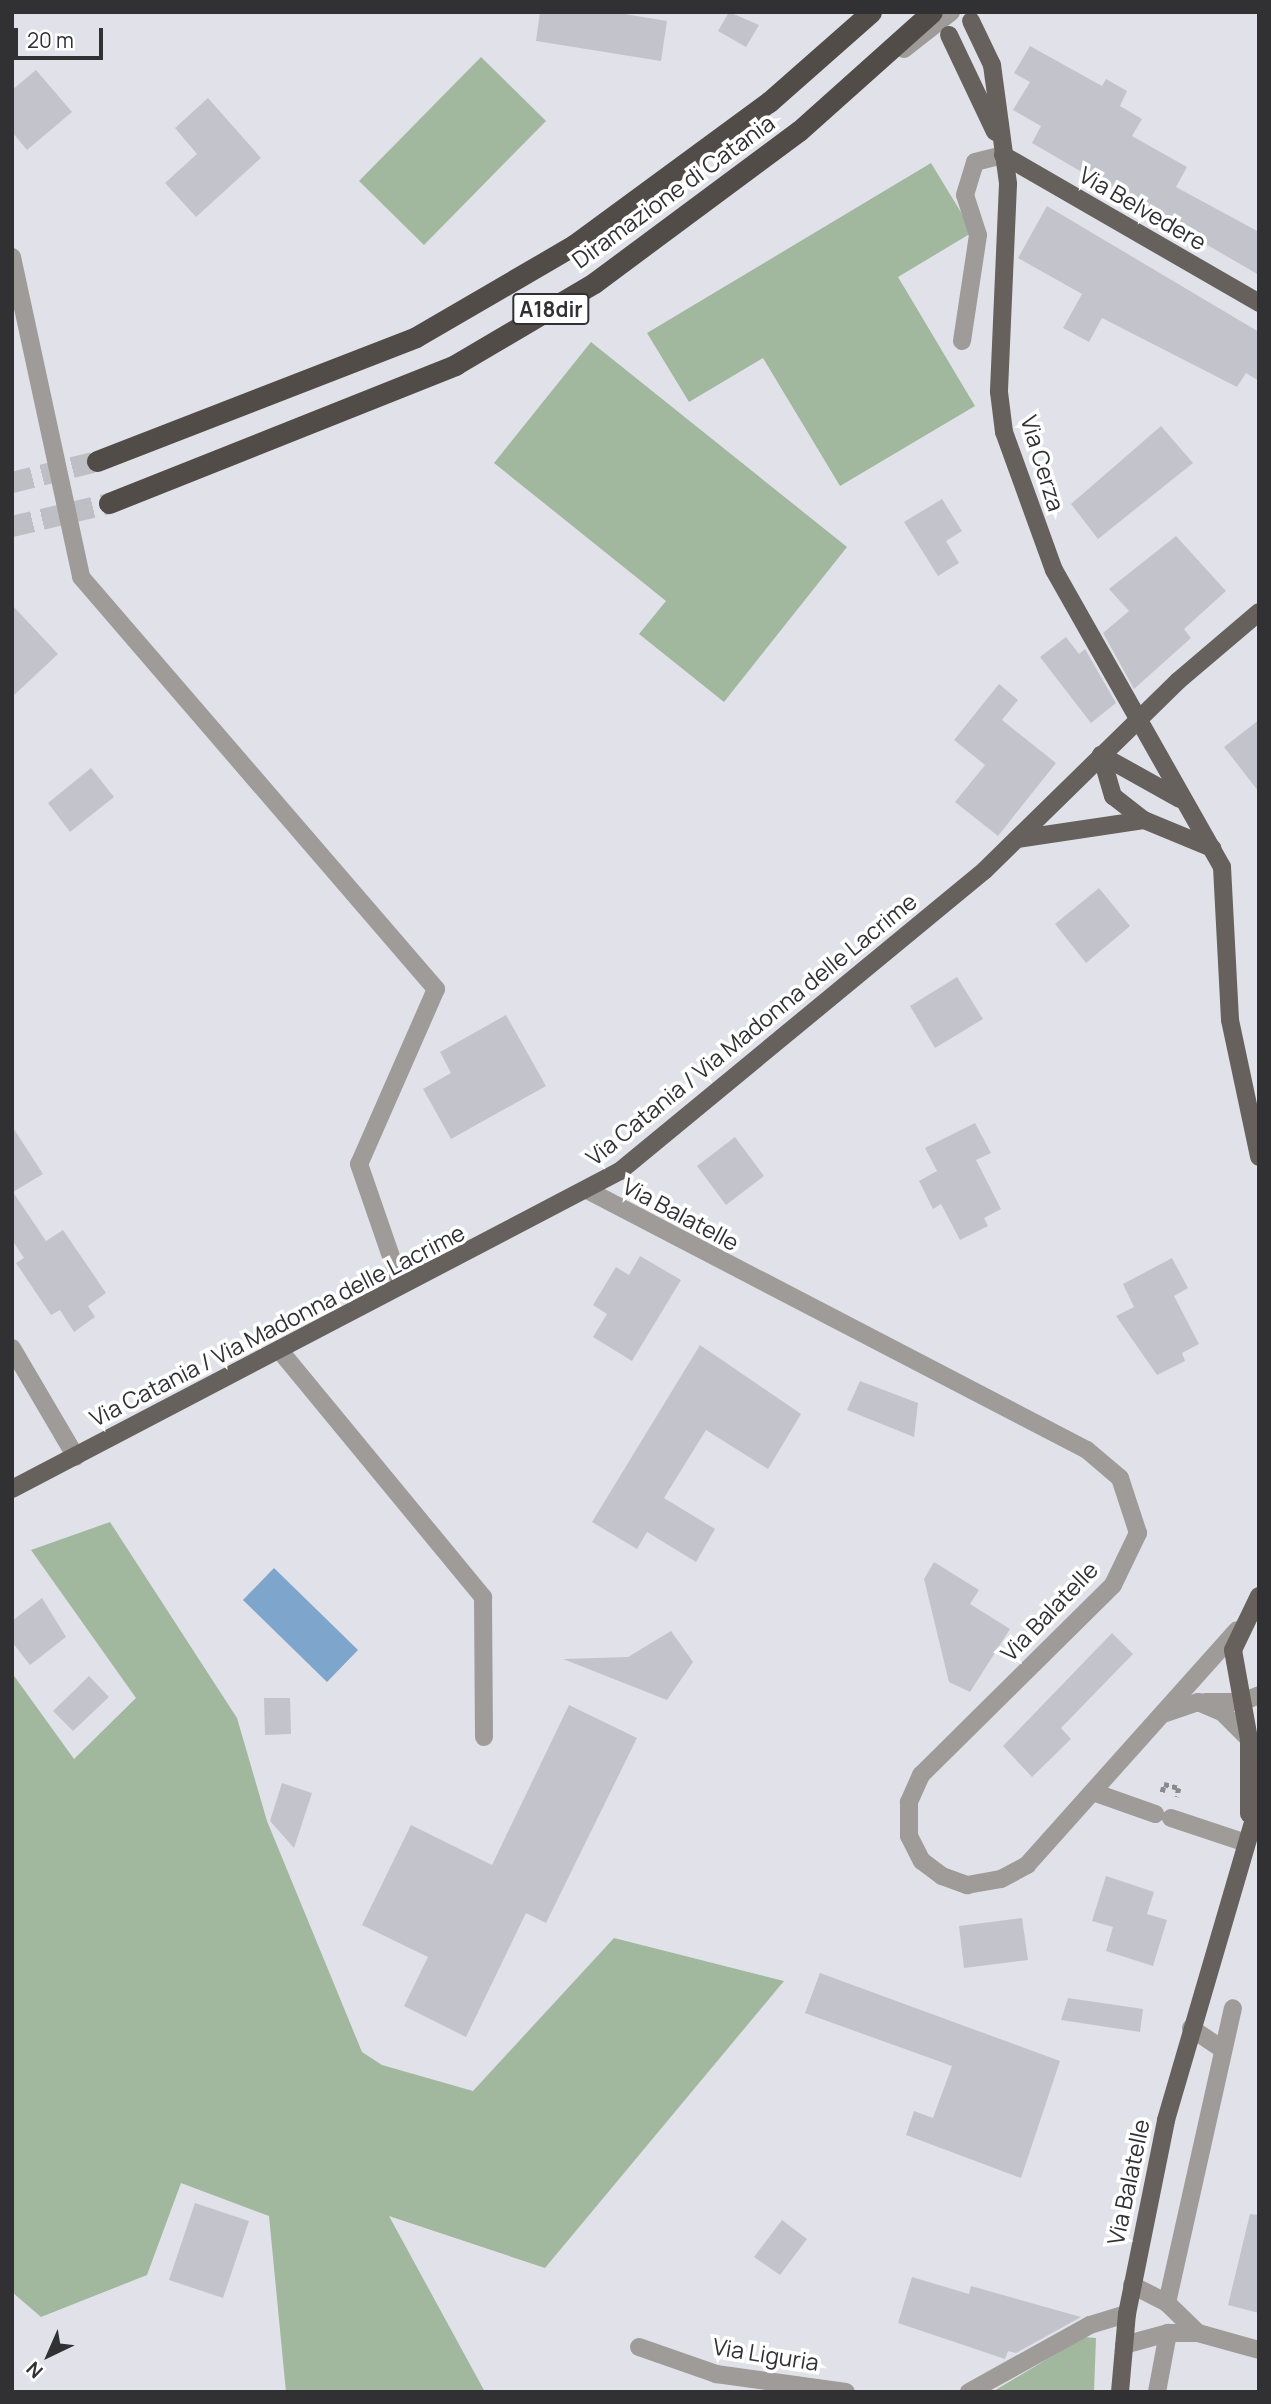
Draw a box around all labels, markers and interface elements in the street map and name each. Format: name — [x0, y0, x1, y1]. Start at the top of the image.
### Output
scale bar — [18, 14, 107, 58]
text: 20 m — [27, 26, 74, 54]
street label: Diramazione di Catania — [567, 108, 779, 274]
street label: Via Belvedere — [1074, 160, 1212, 256]
road number: A18dir — [511, 292, 591, 326]
street label: Via Cerza — [1015, 412, 1071, 514]
street label: Via Catania / Via Madonna delle Lacrime — [580, 887, 922, 1171]
street label: Via Balatelle — [618, 1172, 744, 1256]
street label: Via Catania / Via Madonna delle Lacrime — [85, 1218, 469, 1432]
street label: Via Balatelle — [995, 1556, 1103, 1666]
street label: Via Balatelle — [1101, 2117, 1155, 2247]
north arrow — [14, 2320, 84, 2390]
street label: Via Liguria — [711, 2332, 821, 2376]
text: N — [20, 2356, 48, 2384]

